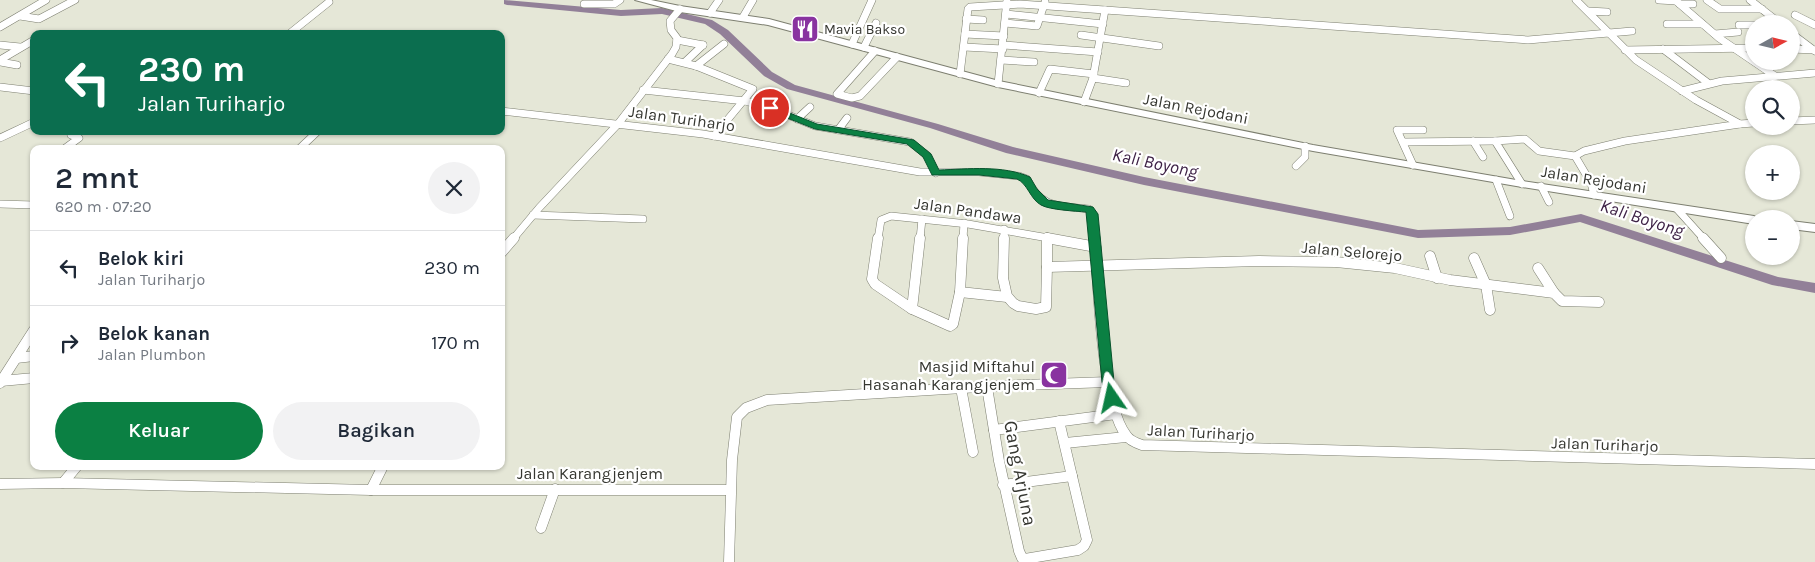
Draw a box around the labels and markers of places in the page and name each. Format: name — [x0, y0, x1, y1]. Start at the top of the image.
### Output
restaurant icon: Mavia Bakso — [790, 14, 820, 44]
place label: Mavia Bakso — [824, 21, 905, 38]
pin — [749, 87, 791, 129]
place label: Masjid Miftahul Hasanah Karangjenjem — [862, 357, 1035, 394]
mosque icon: Masjid Miftahul Hasanah Karangjenjem — [1039, 360, 1069, 390]

